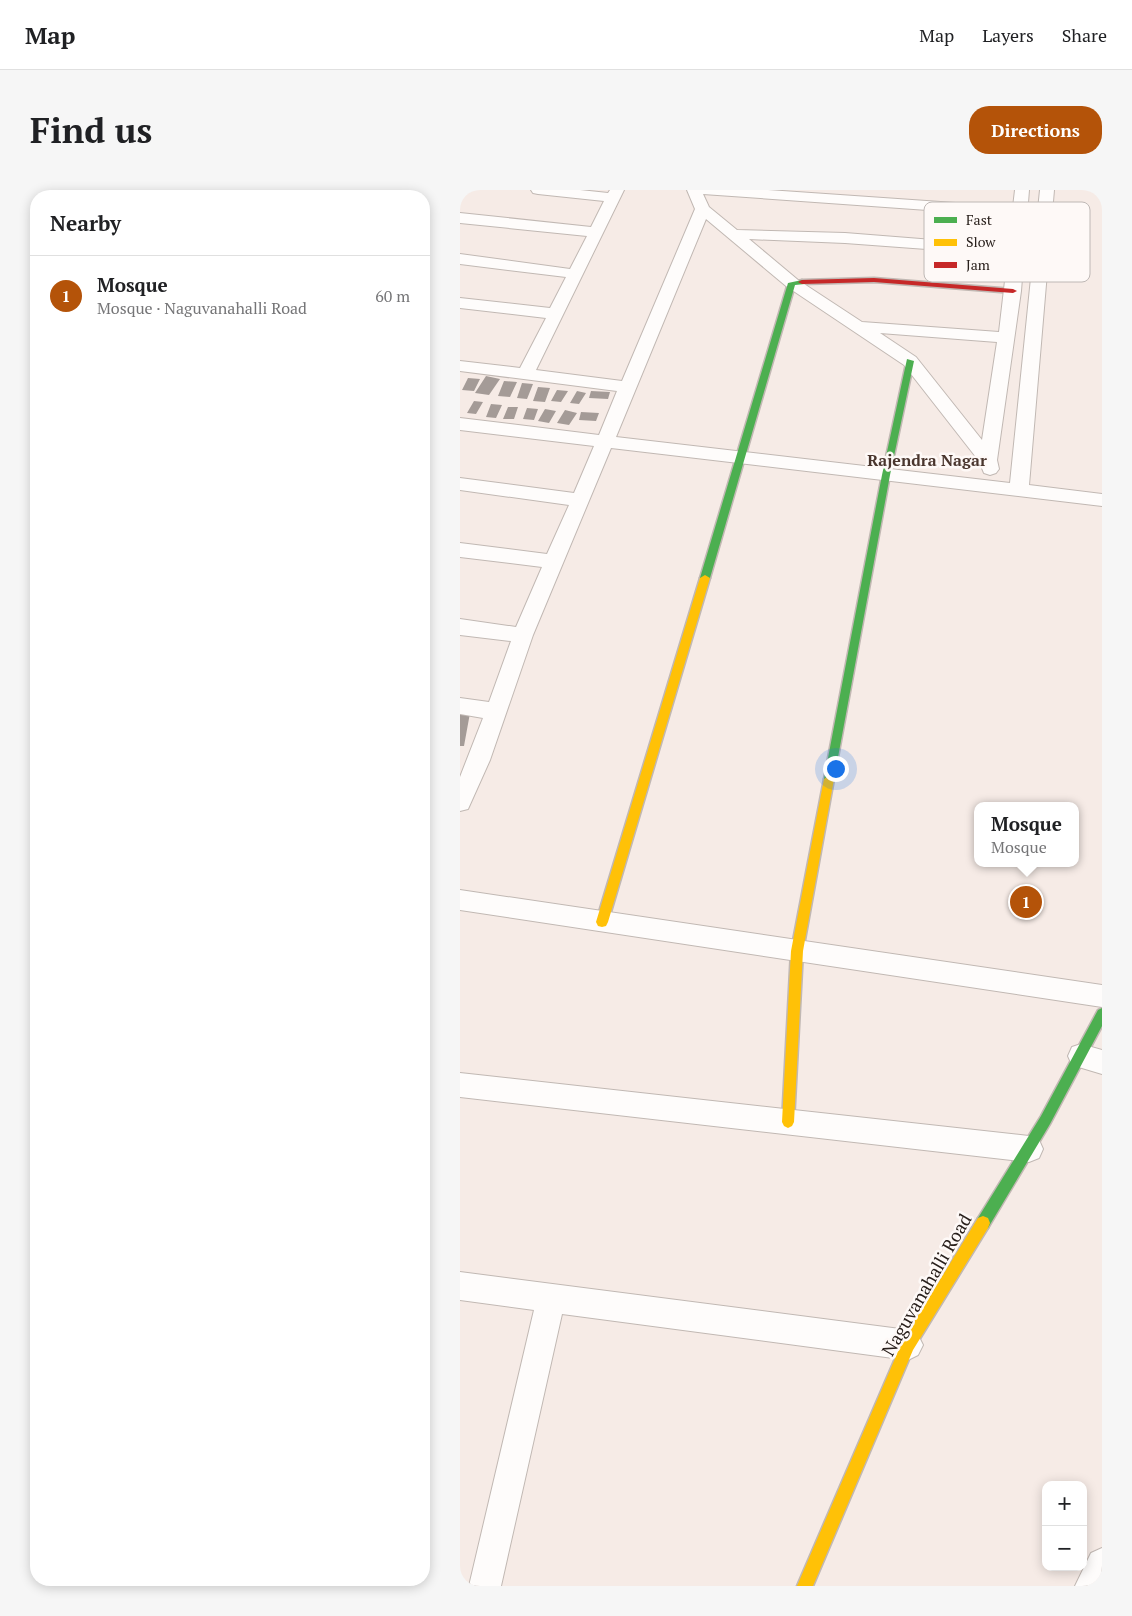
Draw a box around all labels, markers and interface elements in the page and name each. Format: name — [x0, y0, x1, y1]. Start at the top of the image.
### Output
text: Map — [25, 19, 75, 51]
text: Map — [919, 23, 954, 47]
text: Layers — [982, 23, 1034, 47]
text: Share — [1062, 23, 1107, 47]
button: Directions — [969, 106, 1102, 154]
text: Find us — [30, 107, 152, 153]
legend — [924, 202, 1090, 282]
text: Nearby — [50, 209, 121, 237]
text: Fast — [966, 210, 993, 229]
text: Slow — [966, 232, 996, 251]
text: Jam — [966, 255, 990, 274]
text: Mosque — [97, 272, 168, 297]
text: 1 — [61, 285, 71, 307]
text: 60 m — [375, 285, 410, 307]
text: Mosque · Naguvanahalli Road — [97, 297, 307, 319]
district label: Rajendra Nagar — [867, 449, 987, 471]
your location — [823, 756, 849, 782]
popup — [974, 802, 1079, 867]
text: Mosque — [991, 811, 1062, 836]
text: Mosque — [991, 836, 1047, 858]
pin: 1 — [1010, 883, 1042, 921]
street label: Naguvanahalli Road — [876, 1209, 977, 1360]
map controls — [1042, 1481, 1087, 1571]
button: + — [1042, 1481, 1087, 1526]
button: − — [1042, 1526, 1087, 1571]

